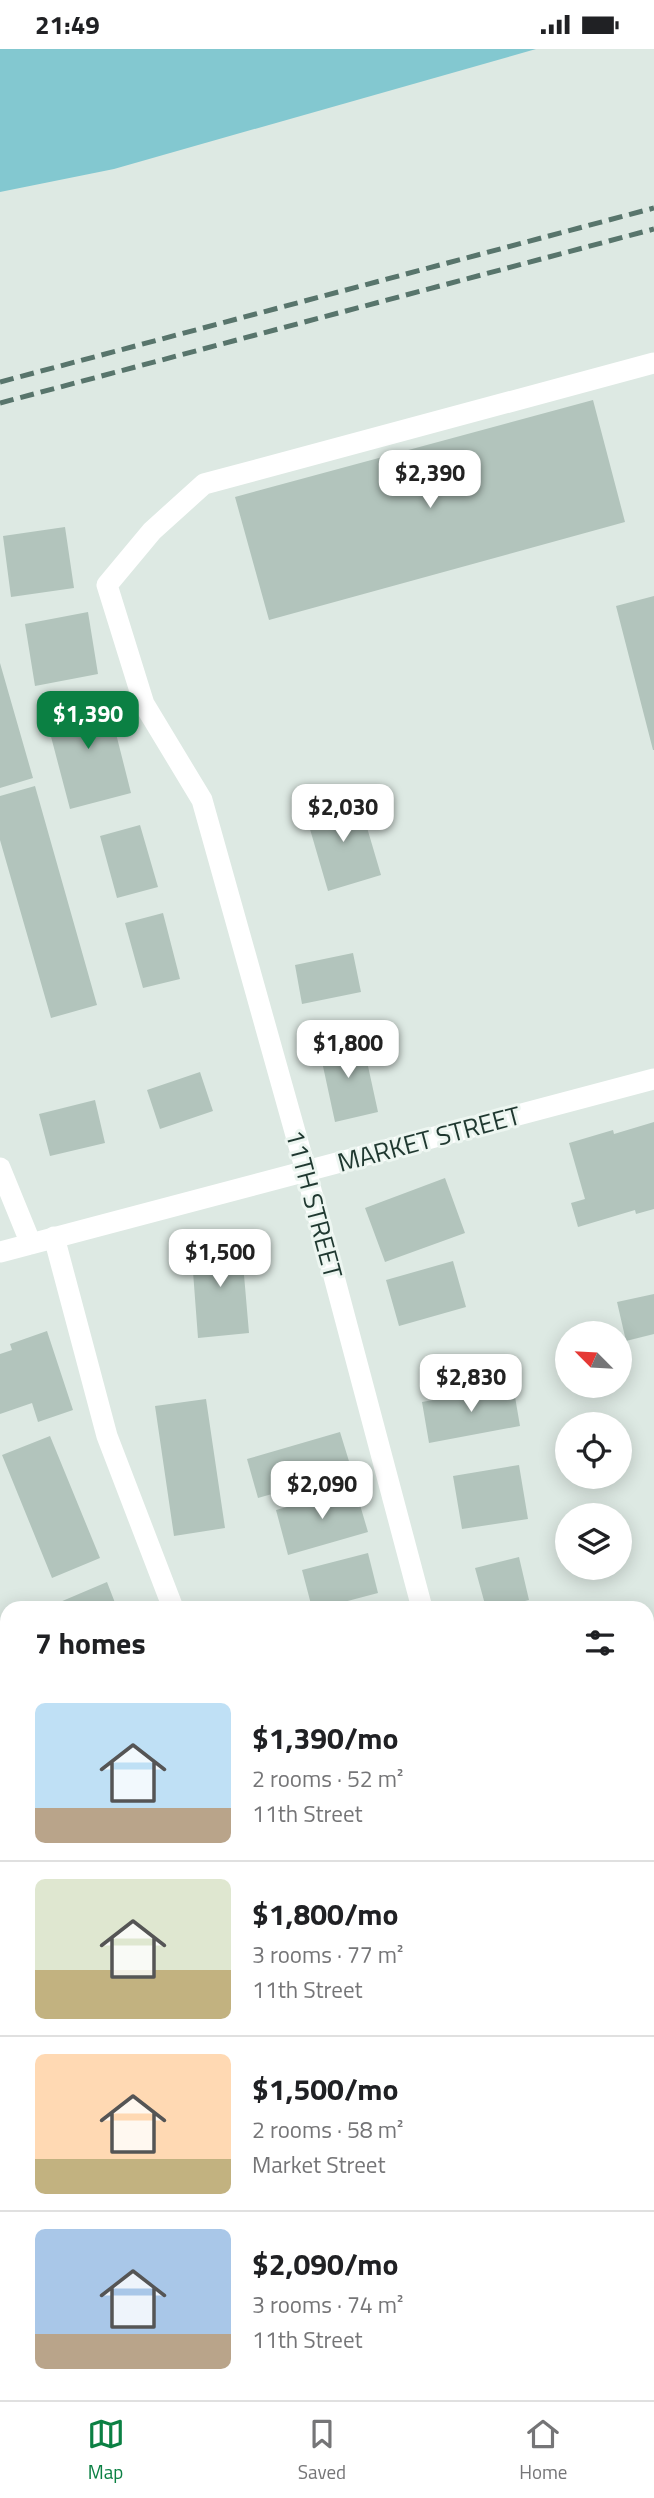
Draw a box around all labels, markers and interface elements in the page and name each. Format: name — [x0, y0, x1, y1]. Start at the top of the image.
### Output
text: 21:49 — [35, 5, 100, 44]
pin: $2,390 — [373, 451, 487, 510]
text: $2,390 — [395, 455, 465, 490]
pin: $1,390 — [31, 691, 145, 751]
text: $1,390 — [53, 696, 123, 731]
pin: $2,030 — [286, 785, 400, 844]
text: $2,030 — [308, 789, 378, 824]
pin: $1,800 — [291, 1021, 405, 1080]
text: $1,800 — [313, 1025, 383, 1060]
street label: MARKET STREET — [333, 1095, 525, 1182]
street label: 11TH STREET — [276, 1125, 353, 1283]
pin: $1,500 — [163, 1229, 277, 1289]
text: $1,500 — [185, 1234, 255, 1269]
north arrow — [555, 1321, 632, 1398]
map controls — [555, 1321, 632, 1580]
pin: $2,830 — [414, 1355, 528, 1414]
text: $2,830 — [436, 1359, 506, 1394]
button: locate — [555, 1412, 632, 1489]
pin: $2,090 — [265, 1461, 379, 1521]
text: $2,090 — [287, 1466, 357, 1501]
button: layers — [555, 1503, 632, 1580]
text: 7 homes — [35, 1620, 146, 1666]
icon: filters — [581, 1624, 619, 1662]
text: $1,390/mo — [252, 1715, 398, 1761]
icon: home — [91, 1731, 175, 1815]
text: 2 rooms · 52 m² — [252, 1761, 403, 1796]
text: 11th Street — [252, 1796, 363, 1831]
text: $1,800/mo — [252, 1891, 398, 1937]
icon: home — [91, 1907, 175, 1991]
text: 3 rooms · 77 m² — [252, 1937, 403, 1972]
text: 11th Street — [252, 1972, 363, 2007]
text: $1,500/mo — [252, 2066, 398, 2112]
icon: home — [91, 2082, 175, 2166]
text: 2 rooms · 58 m² — [252, 2112, 403, 2147]
text: Market Street — [252, 2147, 386, 2182]
text: $2,090/mo — [252, 2241, 398, 2287]
icon: home — [91, 2257, 175, 2341]
text: 3 rooms · 74 m² — [252, 2287, 403, 2322]
text: 11th Street — [252, 2322, 363, 2357]
tab: Map — [87, 2415, 125, 2486]
tab: Saved — [298, 2415, 346, 2486]
tab: Home — [519, 2415, 567, 2486]

